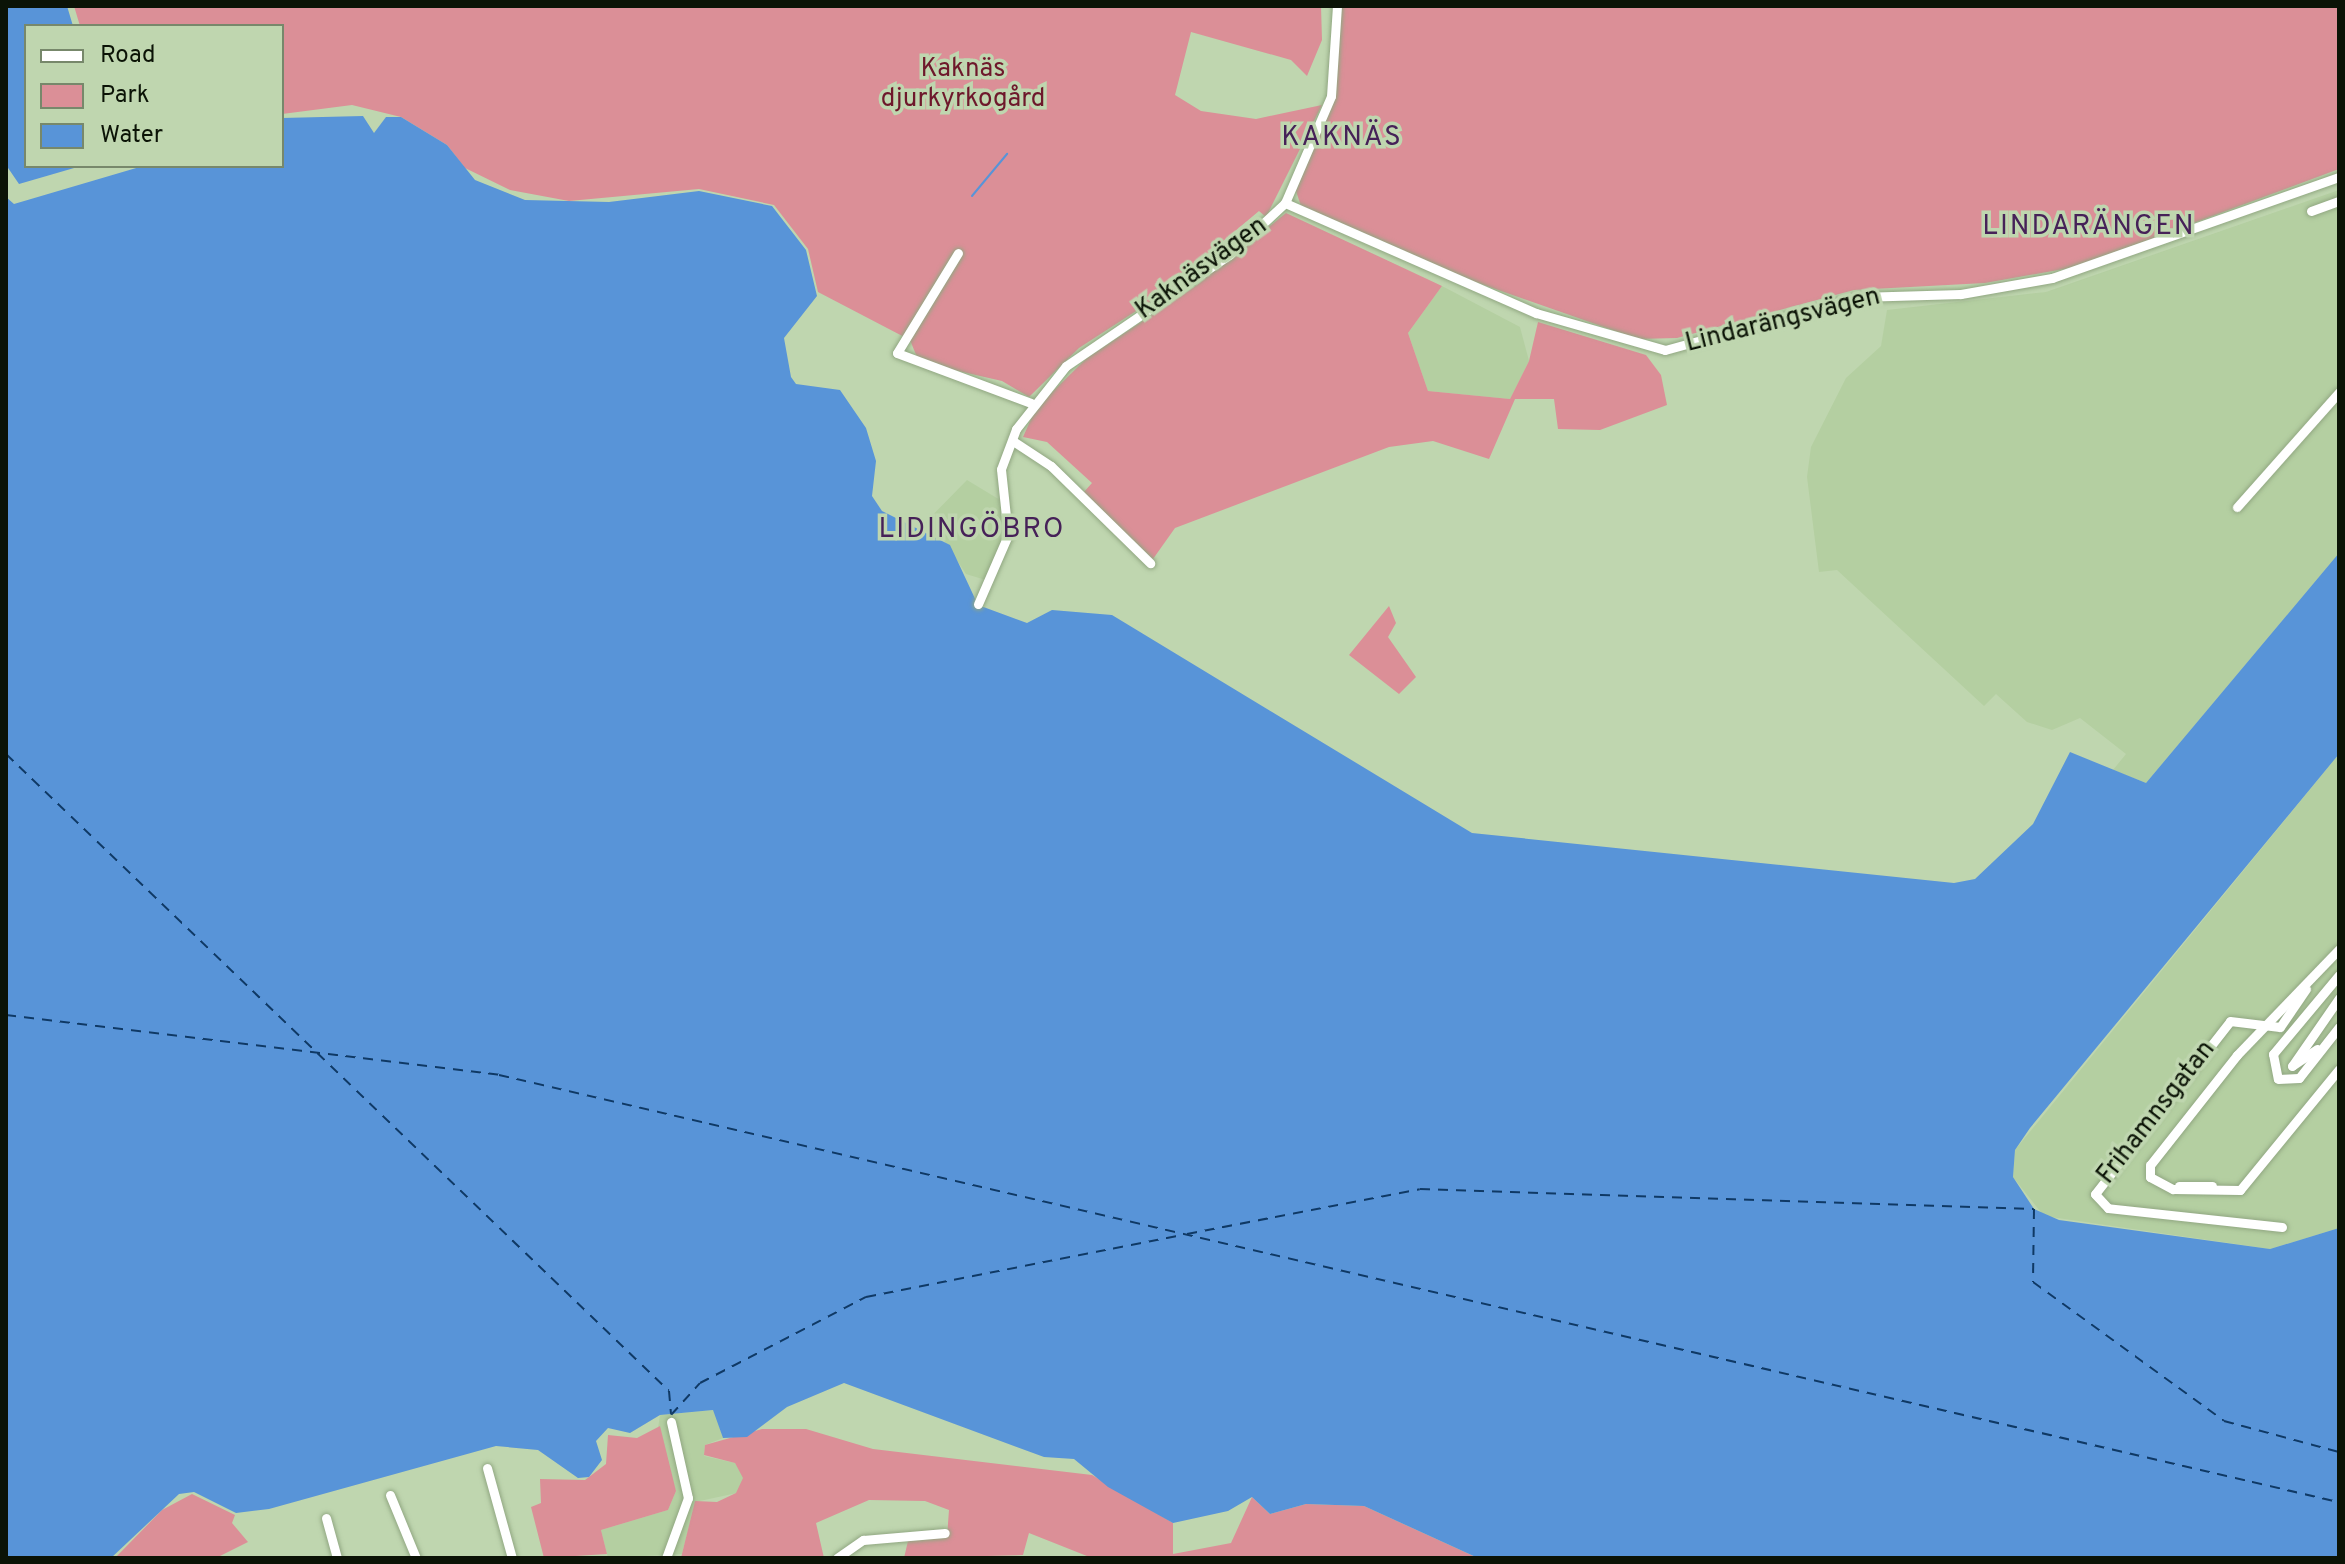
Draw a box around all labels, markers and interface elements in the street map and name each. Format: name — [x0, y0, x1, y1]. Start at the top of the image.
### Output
legend — [24, 24, 284, 168]
text: Road — [100, 41, 156, 71]
park label: Kaknäs djurkyrkogård — [881, 54, 1045, 116]
text: Park — [100, 81, 150, 111]
text: Water — [100, 121, 163, 151]
district label: KAKNÄS — [1281, 121, 1403, 155]
district label: LINDARÄNGEN — [1982, 210, 2196, 244]
street label: Kaknäsvägen — [1130, 211, 1274, 327]
street label: Lindarängsvägen — [1683, 282, 1883, 360]
district label: LIDINGÖBRO — [879, 513, 1065, 547]
street label: Frihamnsgatan — [2091, 1035, 2223, 1191]

